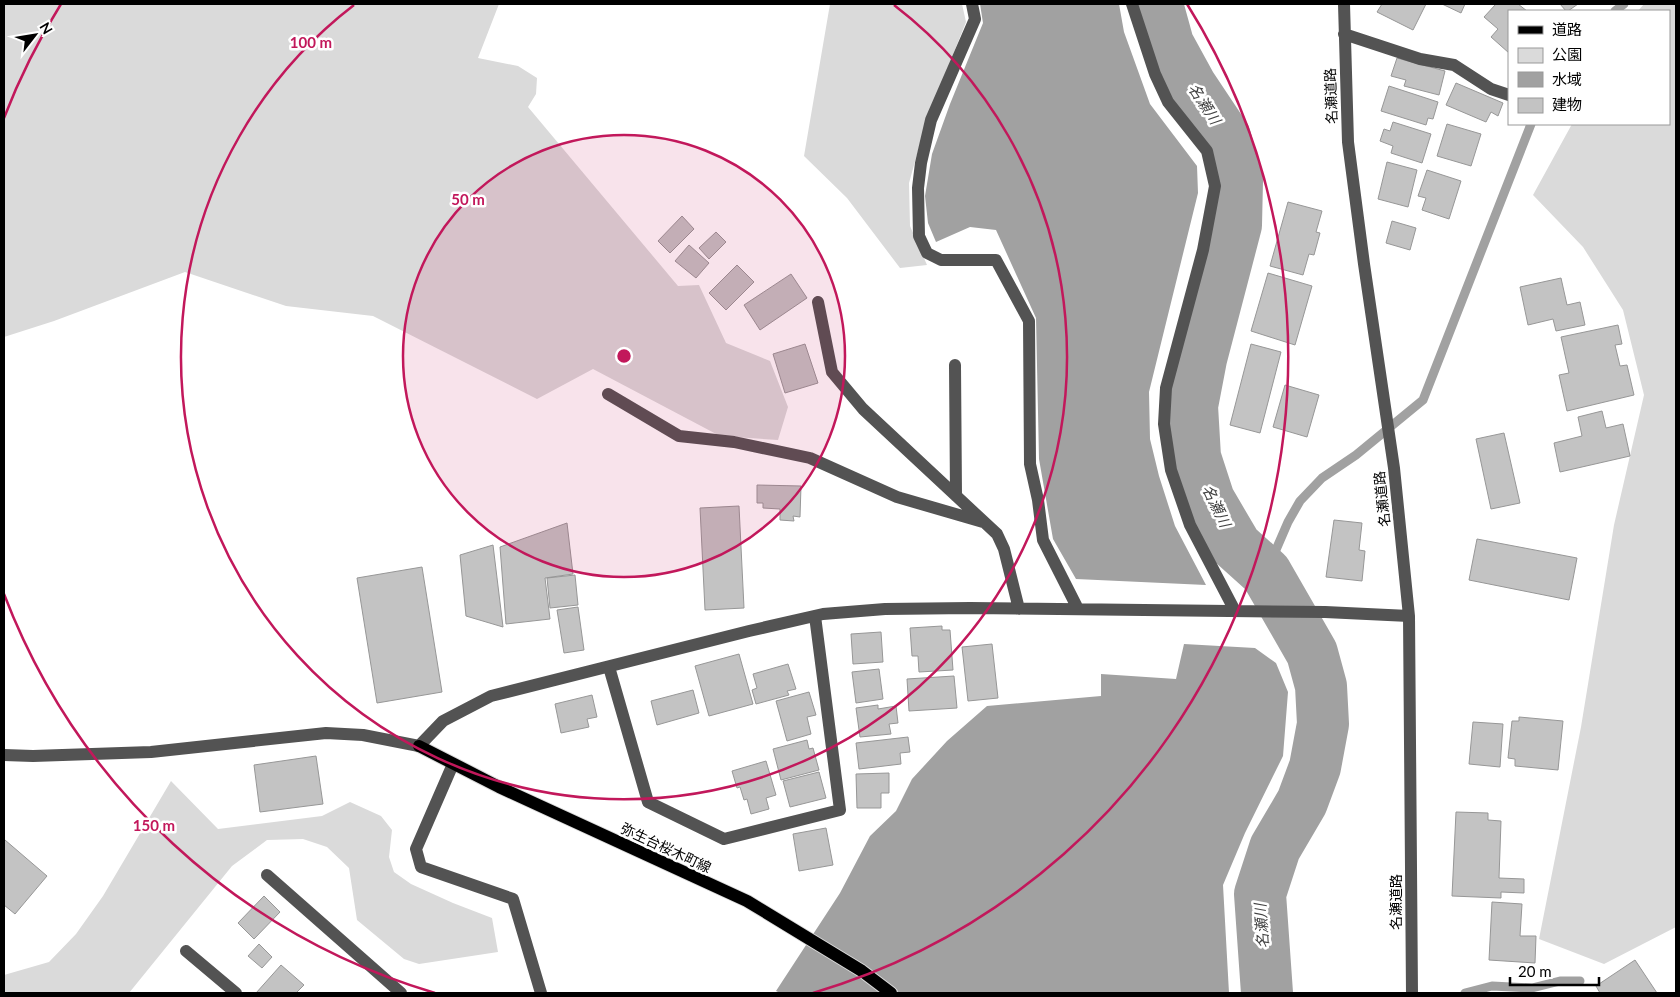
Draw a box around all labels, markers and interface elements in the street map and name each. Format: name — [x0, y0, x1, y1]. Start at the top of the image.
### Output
north arrow — [10, 10, 60, 60]
legend — [1508, 10, 1670, 125]
text: N — [37, 19, 57, 37]
text: 道路 — [1552, 20, 1582, 38]
text: 100 m — [290, 33, 332, 51]
text: 公園 — [1552, 45, 1582, 63]
street label: 名瀬道路 — [1321, 68, 1340, 124]
text: 水域 — [1552, 70, 1582, 88]
water label: 名瀬川 — [1185, 80, 1226, 129]
text: 建物 — [1552, 95, 1582, 113]
text: 50 m — [451, 190, 485, 208]
centre of rings — [615, 347, 633, 365]
street label: 名瀬道路 — [1370, 470, 1393, 528]
water label: 名瀬川 — [1199, 481, 1236, 532]
text: 150 m — [133, 816, 175, 834]
street label: 弥生台桜木町線 — [618, 819, 714, 876]
street label: 名瀬道路 — [1387, 874, 1404, 930]
water label: 名瀬川 — [1250, 901, 1272, 949]
scale bar — [1510, 954, 1599, 986]
text: 20 m — [1518, 962, 1552, 980]

